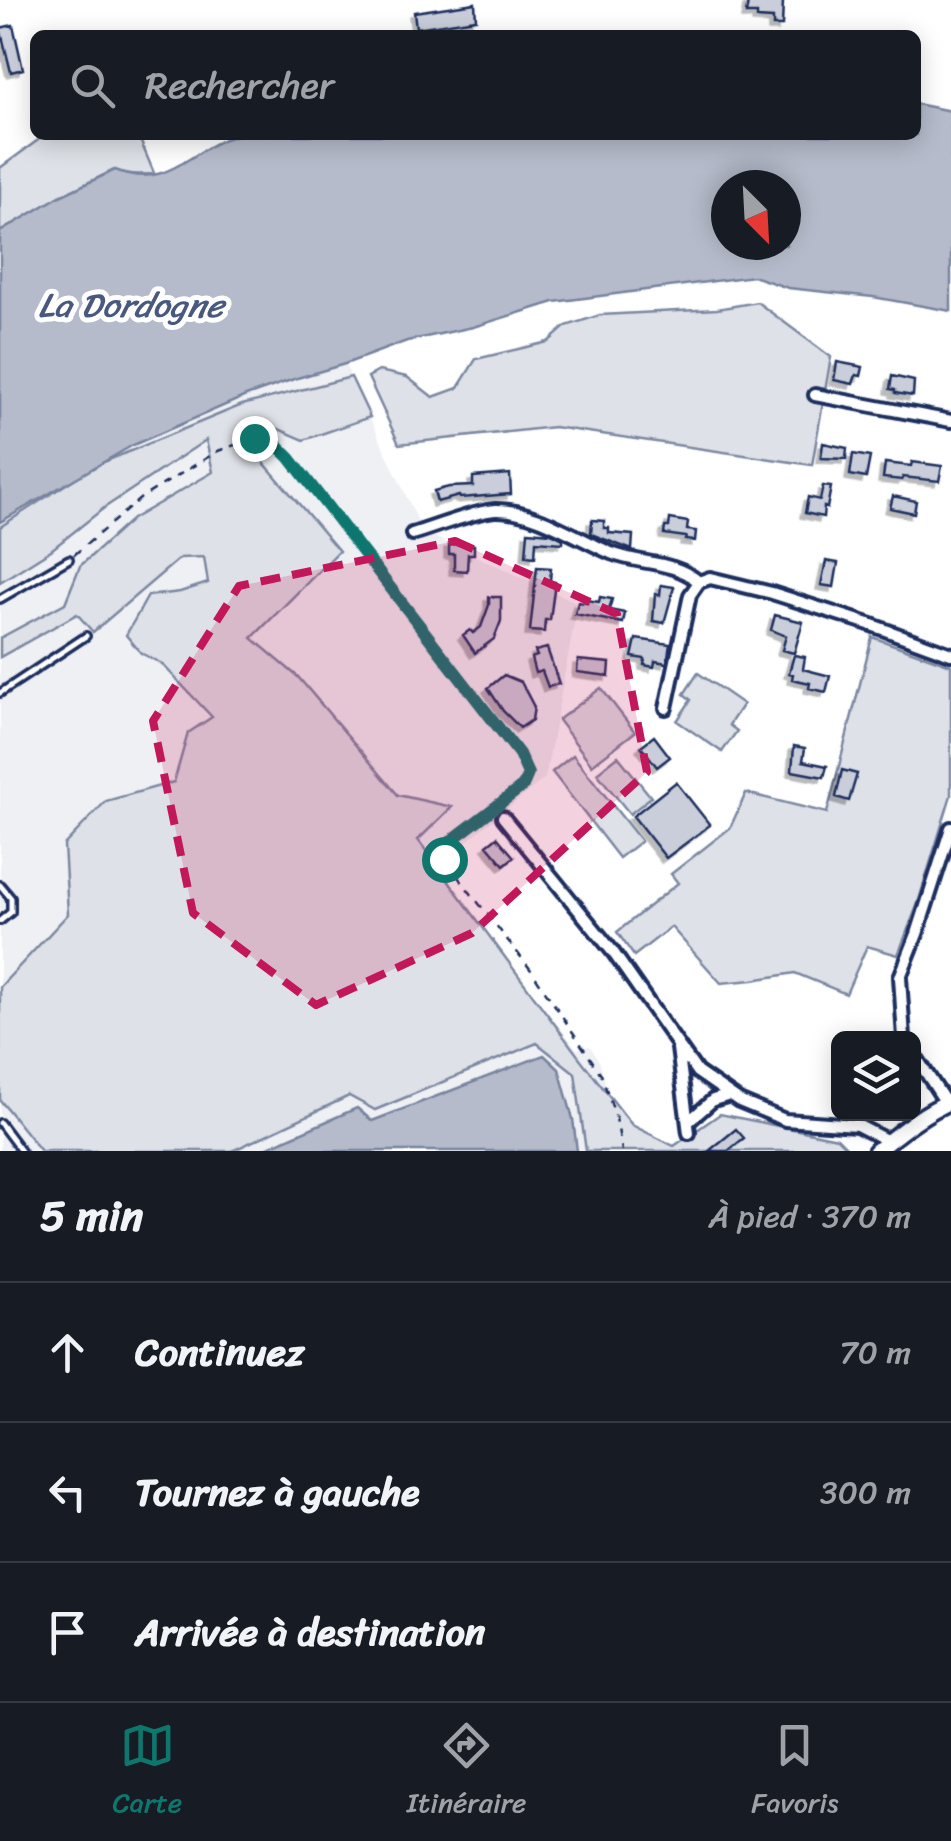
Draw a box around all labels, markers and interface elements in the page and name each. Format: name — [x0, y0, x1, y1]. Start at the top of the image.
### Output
search box — [30, 30, 921, 140]
text: Rechercher — [145, 52, 334, 119]
icon: search — [65, 58, 120, 113]
north arrow — [711, 170, 801, 260]
water label: La Dordogne — [38, 274, 227, 336]
route end — [232, 416, 278, 462]
route start — [422, 837, 468, 883]
map controls — [831, 1031, 921, 1121]
button: layers — [831, 1031, 921, 1121]
text: 5 min — [40, 1179, 143, 1253]
text: À pied · 370 m — [708, 1188, 911, 1245]
text: Continuez — [135, 1319, 304, 1386]
text: 70 m — [840, 1324, 911, 1381]
icon: ahead — [40, 1325, 95, 1380]
text: Tournez à gauche — [135, 1459, 419, 1526]
text: 300 m — [820, 1464, 911, 1521]
icon: left — [40, 1465, 95, 1520]
text: Arrivée à destination — [135, 1599, 485, 1666]
icon: arrive — [40, 1605, 95, 1660]
tab: Carte — [112, 1718, 182, 1827]
tab: Itinéraire — [407, 1718, 527, 1827]
tab: Favoris — [751, 1718, 839, 1827]

